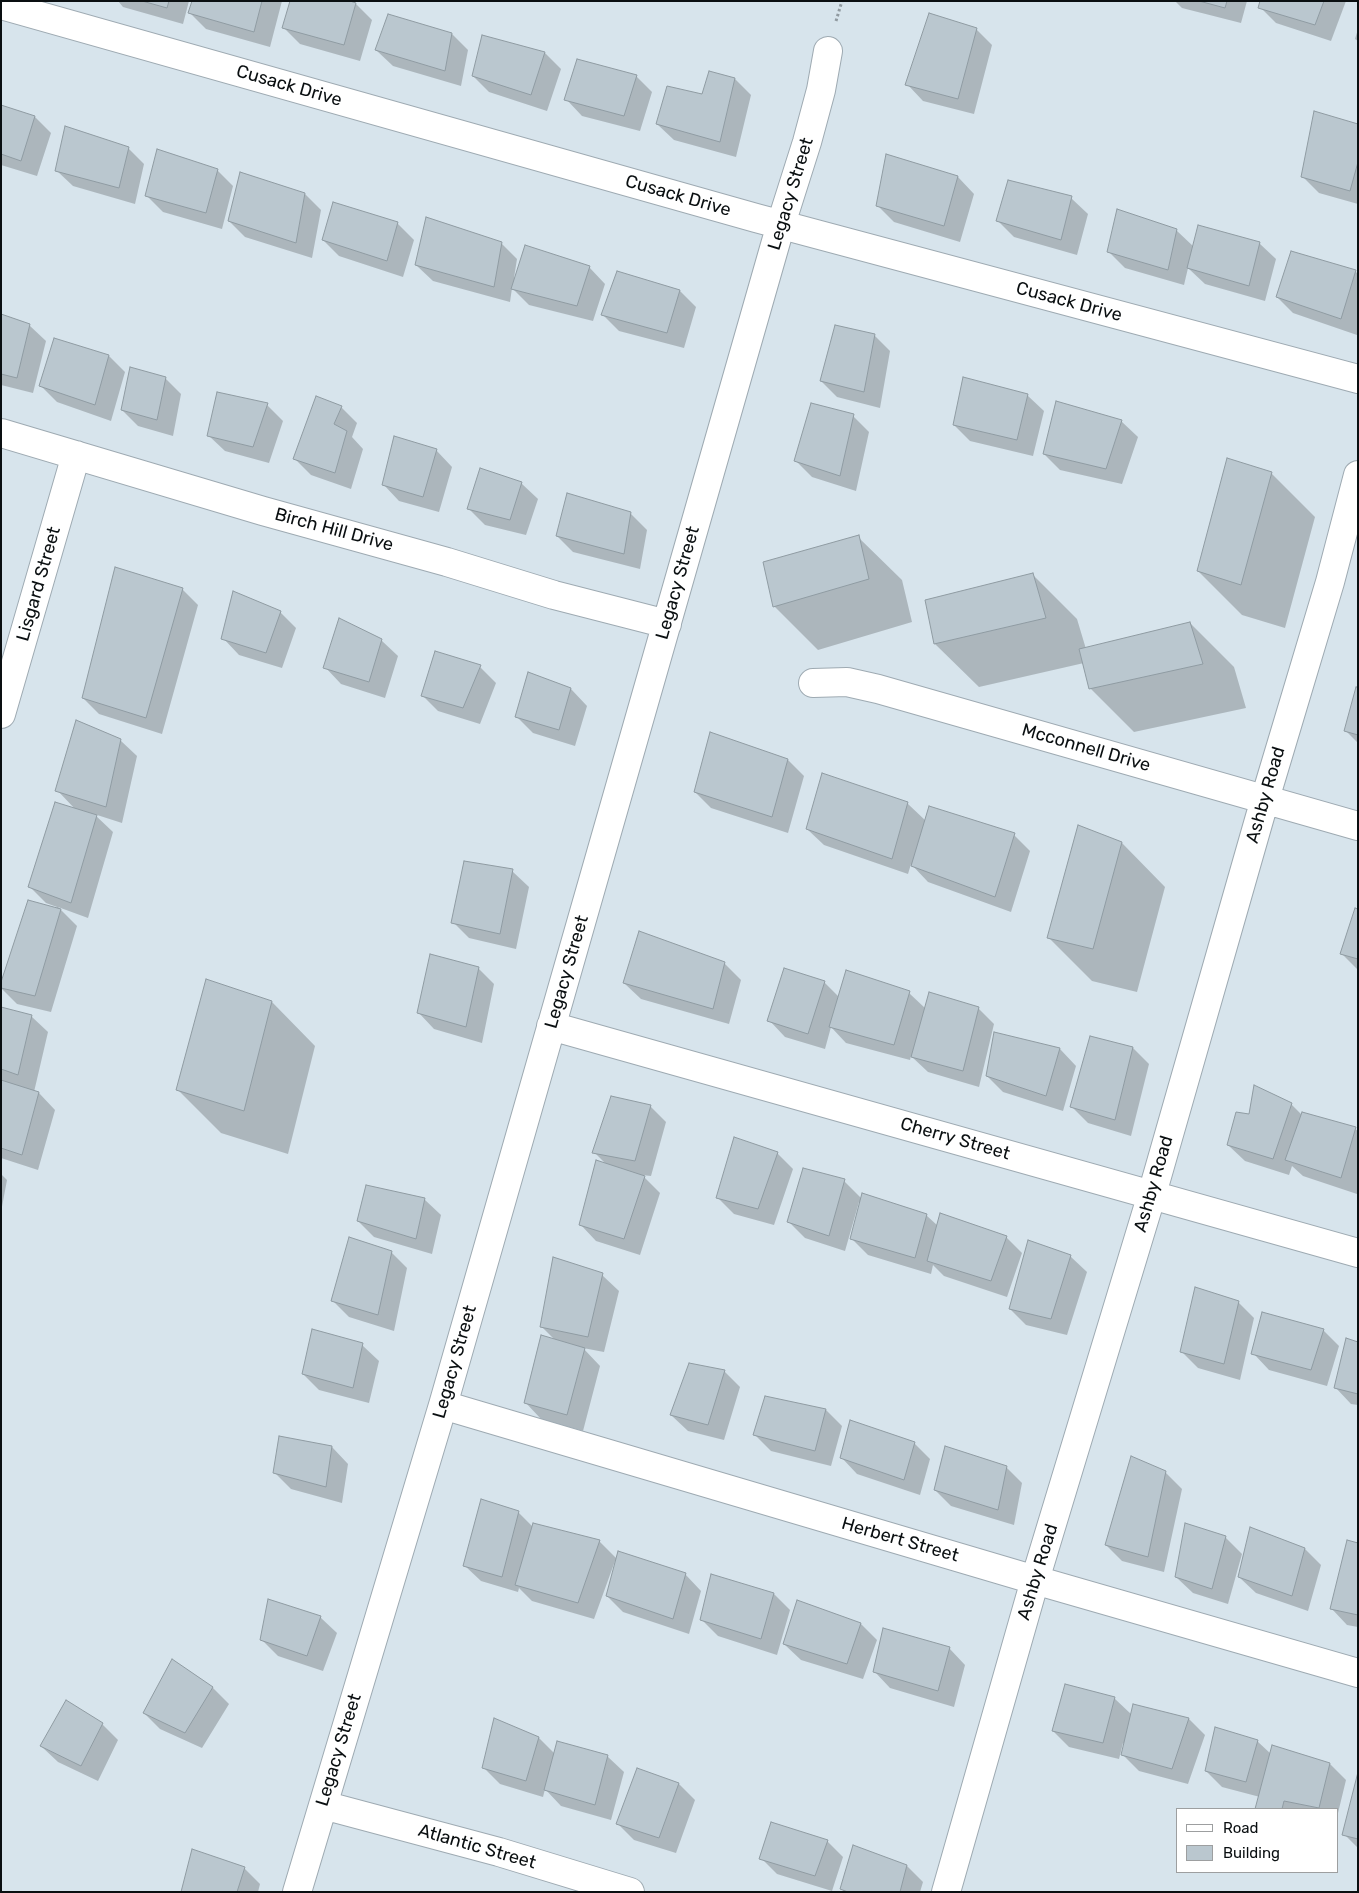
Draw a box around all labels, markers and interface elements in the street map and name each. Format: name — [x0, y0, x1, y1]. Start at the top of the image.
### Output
street label: Cusack Drive — [234, 61, 344, 111]
street label: Legacy Street — [764, 135, 818, 253]
street label: Cusack Drive — [623, 171, 733, 221]
street label: Cusack Drive — [1014, 277, 1124, 327]
street label: Birch Hill Drive — [272, 504, 396, 556]
street label: Lisgard Street — [12, 524, 66, 644]
street label: Legacy Street — [652, 524, 704, 642]
street label: Mcconnell Drive — [1019, 719, 1153, 777]
street label: Ashby Road — [1242, 744, 1290, 846]
street label: Legacy Street — [541, 913, 593, 1031]
street label: Cherry Street — [898, 1113, 1012, 1165]
street label: Ashby Road — [1130, 1133, 1178, 1235]
street label: Legacy Street — [429, 1303, 481, 1421]
street label: Herbert Street — [839, 1513, 961, 1567]
street label: Ashby Road — [1013, 1521, 1063, 1623]
street label: Legacy Street — [312, 1691, 366, 1809]
legend — [1176, 1808, 1339, 1873]
text: Road — [1223, 1819, 1259, 1837]
street label: Atlantic Street — [416, 1820, 538, 1874]
text: Building — [1223, 1844, 1280, 1862]

